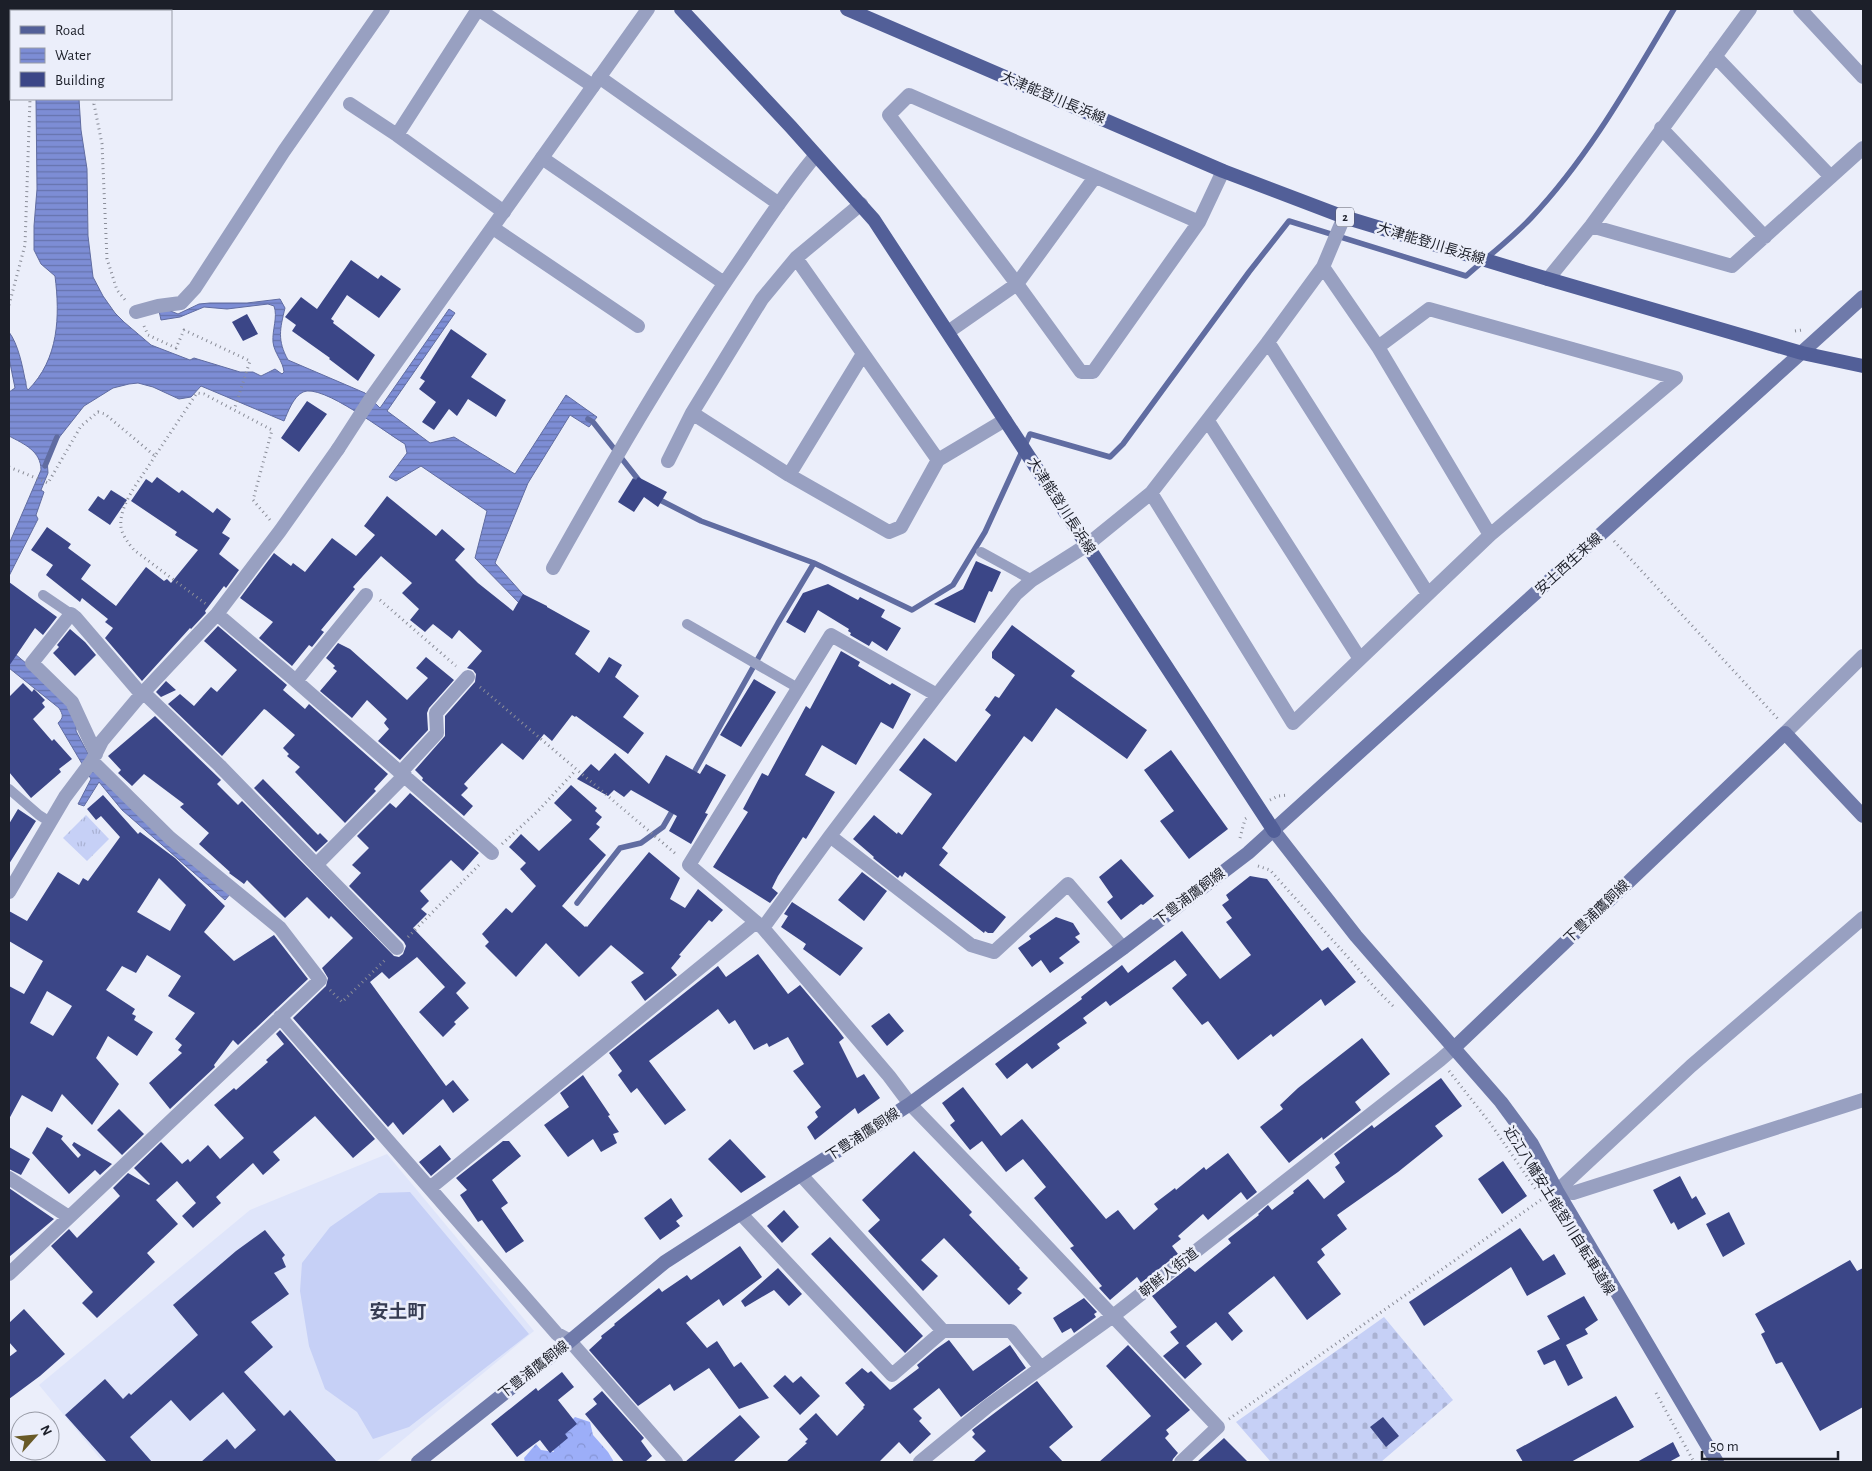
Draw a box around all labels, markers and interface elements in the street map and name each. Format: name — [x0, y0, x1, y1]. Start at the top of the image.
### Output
legend — [10, 10, 172, 100]
text: Road — [55, 23, 85, 38]
text: Water — [55, 48, 91, 63]
street label: 大津能登川長浜線 — [999, 68, 1108, 126]
text: Building — [55, 73, 105, 88]
road number: 2 — [1336, 208, 1354, 226]
street label: 大津能登川長浜線 — [1375, 219, 1487, 267]
street label: 大津能登川長浜線 — [1025, 454, 1099, 557]
street label: 安土西生来線 — [1532, 530, 1605, 597]
street label: 下豊浦鷹飼線 — [1152, 865, 1228, 928]
street label: 下豊浦鷹飼線 — [1561, 877, 1632, 946]
street label: 下豊浦鷹飼線 — [823, 1105, 902, 1164]
street label: 近江八幡安土能登川自転車道線 — [1501, 1123, 1619, 1298]
street label: 朝鮮人街道 — [1136, 1245, 1201, 1300]
district label: 安土町 — [369, 1302, 427, 1322]
street label: 下豊浦鷹飼線 — [496, 1338, 571, 1401]
north arrow — [10, 1411, 60, 1461]
text: N — [37, 1423, 54, 1438]
scale bar — [1702, 1428, 1838, 1460]
text: 50 m — [1710, 1439, 1739, 1454]

